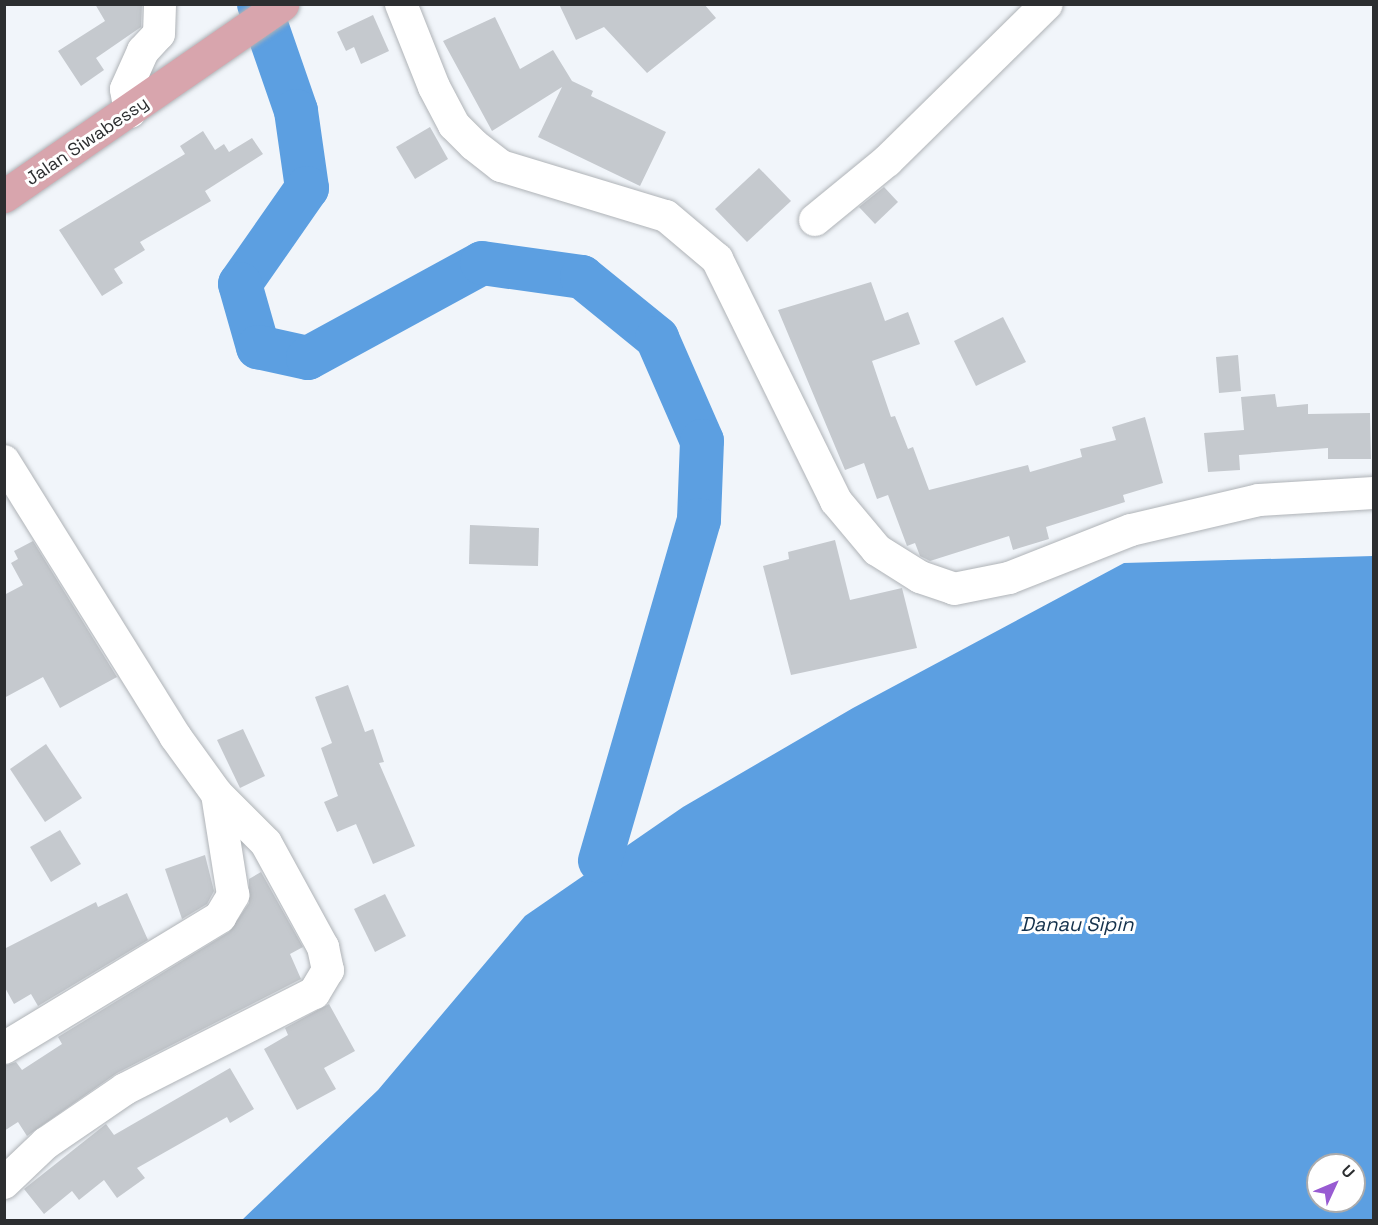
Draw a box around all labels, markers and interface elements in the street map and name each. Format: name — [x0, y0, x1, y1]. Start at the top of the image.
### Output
street label: Jalan Siwabessy — [22, 92, 152, 190]
water label: Danau Sipin — [1021, 912, 1133, 936]
north arrow — [1306, 1153, 1366, 1213]
text: U — [1337, 1160, 1359, 1183]

